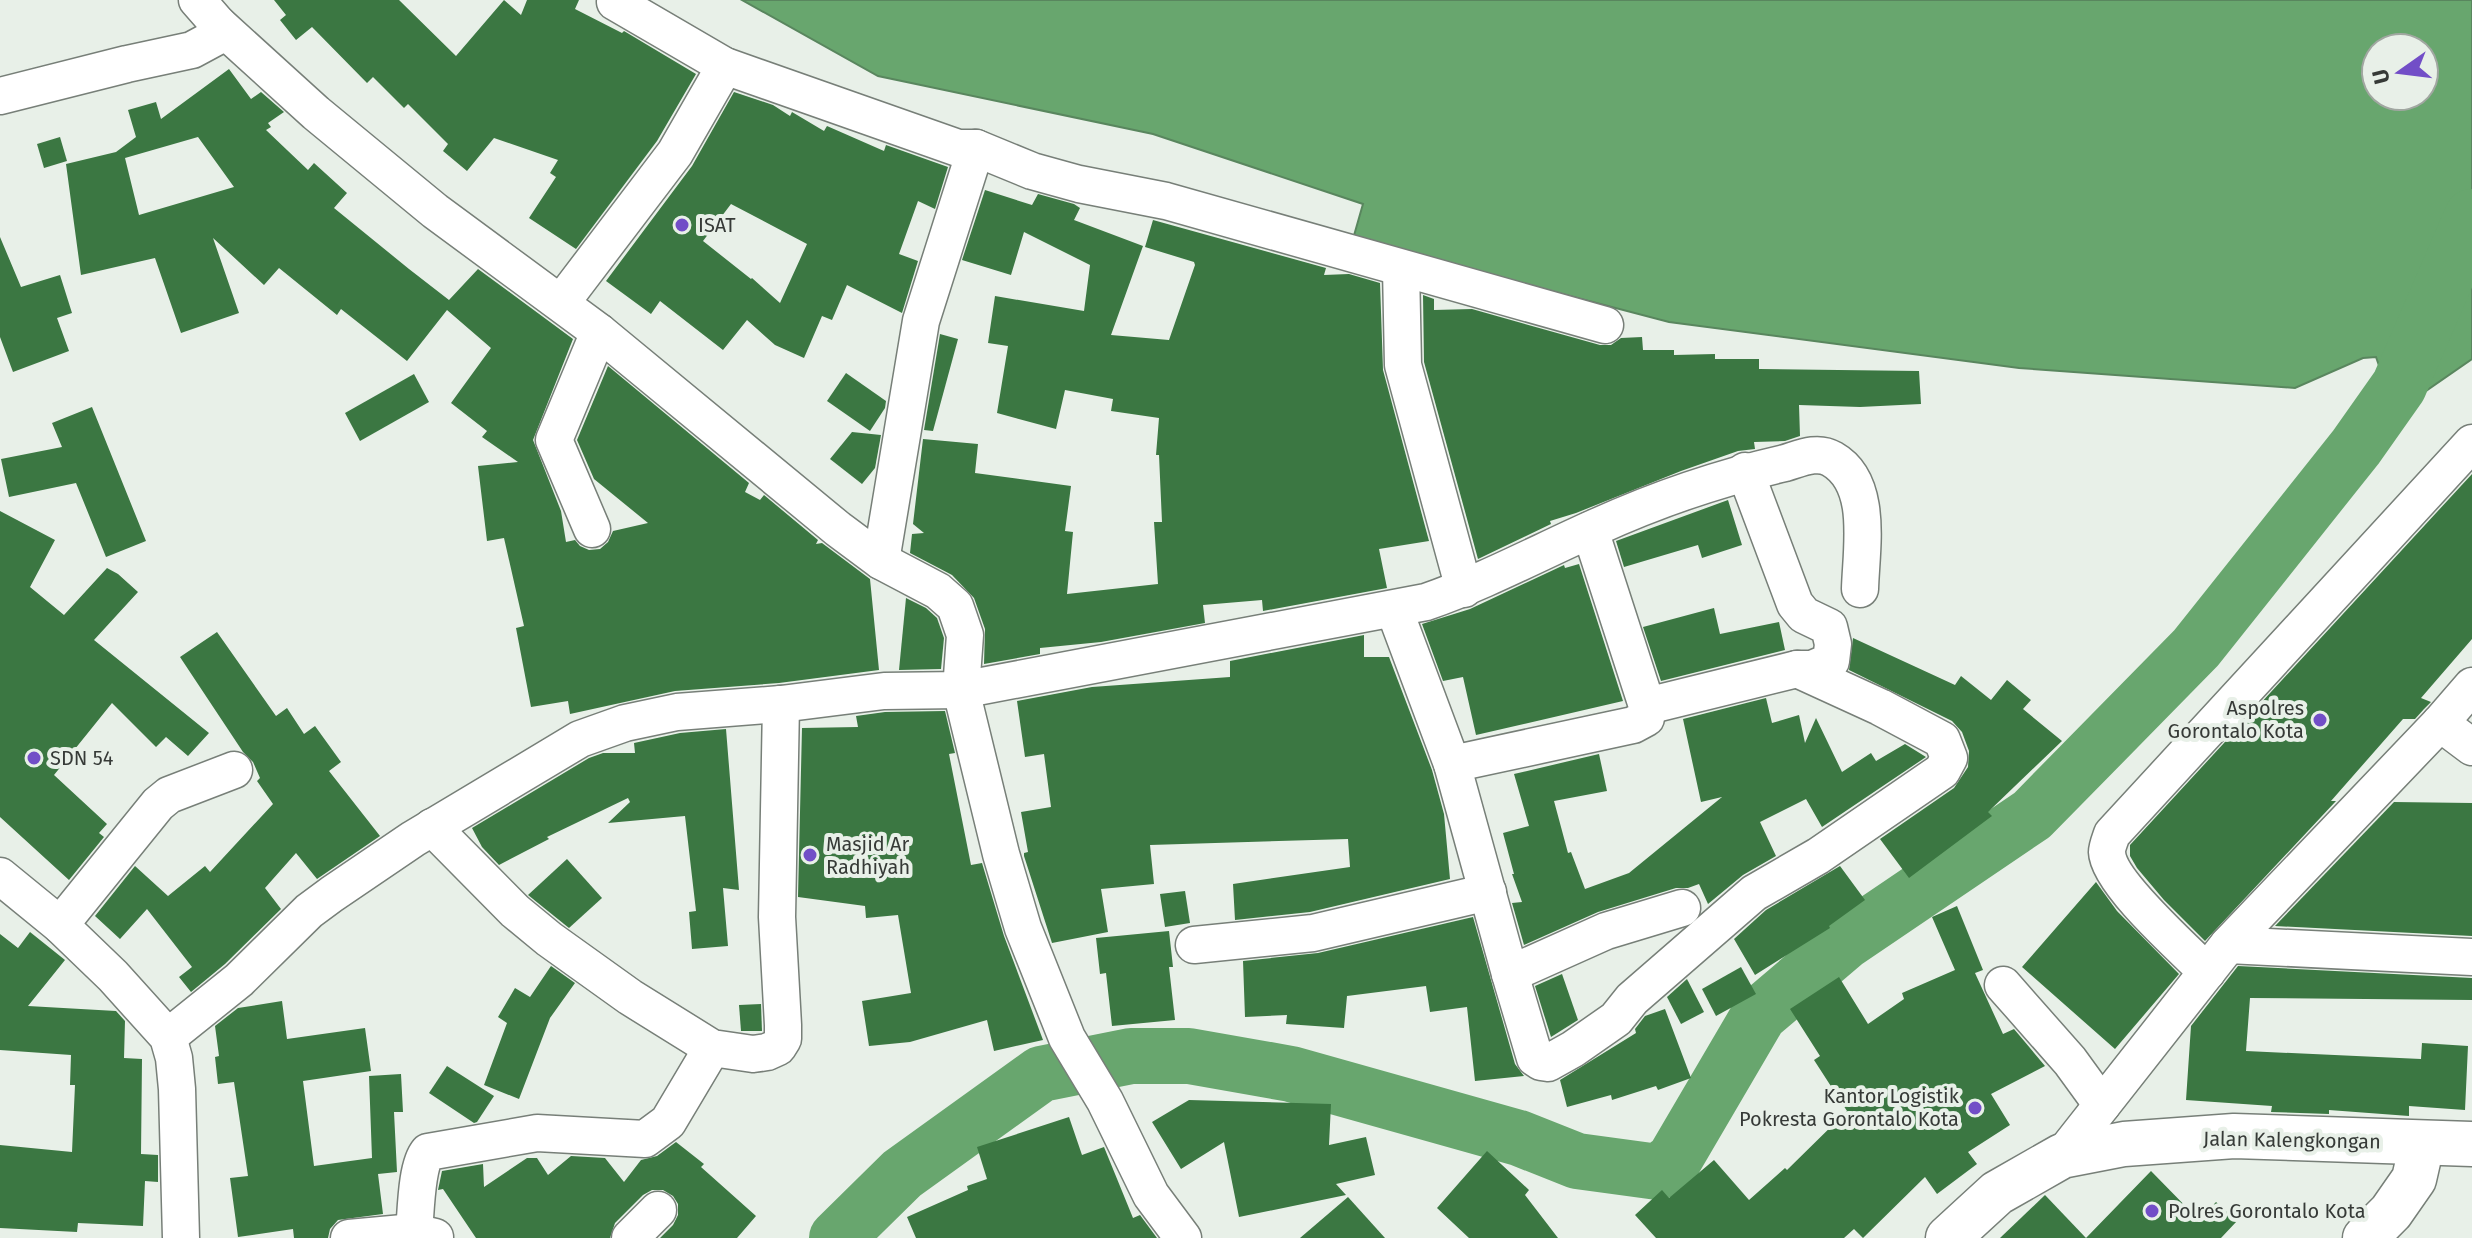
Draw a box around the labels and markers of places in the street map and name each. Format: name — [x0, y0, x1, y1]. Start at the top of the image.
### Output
place label: ISAT — [698, 213, 736, 237]
marker: ISAT — [673, 216, 691, 234]
place label: Aspolres Gorontalo Kota — [2168, 696, 2304, 743]
marker: Aspolres Gorontalo Kota — [2311, 711, 2329, 729]
place label: SDN 54 — [50, 746, 114, 770]
marker: SDN 54 — [25, 749, 43, 767]
place label: Masjid Ar Radhiyah — [826, 832, 910, 879]
marker: Masjid Ar Radhiyah — [801, 846, 819, 864]
place label: Kantor Logistik Pokresta Gorontalo Kota — [1739, 1084, 1960, 1131]
marker: Kantor Logistik Pokresta Gorontalo Kota — [1966, 1099, 1984, 1117]
place label: Polres Gorontalo Kota — [2168, 1199, 2366, 1223]
marker: Polres Gorontalo Kota — [2143, 1202, 2161, 1220]

